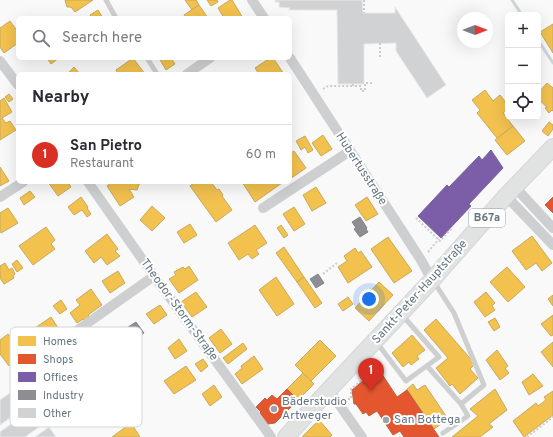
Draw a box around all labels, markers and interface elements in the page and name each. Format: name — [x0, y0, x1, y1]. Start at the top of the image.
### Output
north arrow — [457, 12, 493, 48]
map controls — [505, 12, 541, 120]
button: + — [505, 12, 541, 48]
search box — [16, 16, 292, 60]
icon: search — [30, 27, 52, 49]
text: Search here — [62, 29, 142, 48]
button: − — [505, 48, 541, 84]
button: locate — [505, 84, 541, 120]
text: Nearby — [32, 87, 89, 109]
street label: Hubertusstraße — [332, 130, 390, 208]
text: San Pietro — [70, 137, 142, 156]
text: 1 — [42, 147, 48, 163]
text: 60 m — [246, 147, 276, 163]
text: Restaurant — [70, 156, 134, 172]
road number: B67a — [469, 209, 505, 227]
street label: Sankt-Peter-Hauptstraße — [369, 236, 471, 348]
street label: Theodor-Storm-Straße — [137, 256, 221, 364]
your location — [359, 289, 379, 309]
legend — [10, 327, 142, 427]
text: Homes — [43, 335, 77, 349]
text: Shops — [43, 353, 73, 367]
pin: 1 — [358, 358, 384, 391]
text: Offices — [43, 371, 78, 385]
text: Industry — [43, 389, 84, 403]
place label: Bäderstudio Artweger — [282, 394, 347, 424]
marker: Bäderstudio Artweger — [269, 404, 279, 414]
text: Other — [43, 407, 72, 421]
place label: San Bottega — [394, 412, 460, 428]
marker: San Bottega — [381, 415, 391, 425]

